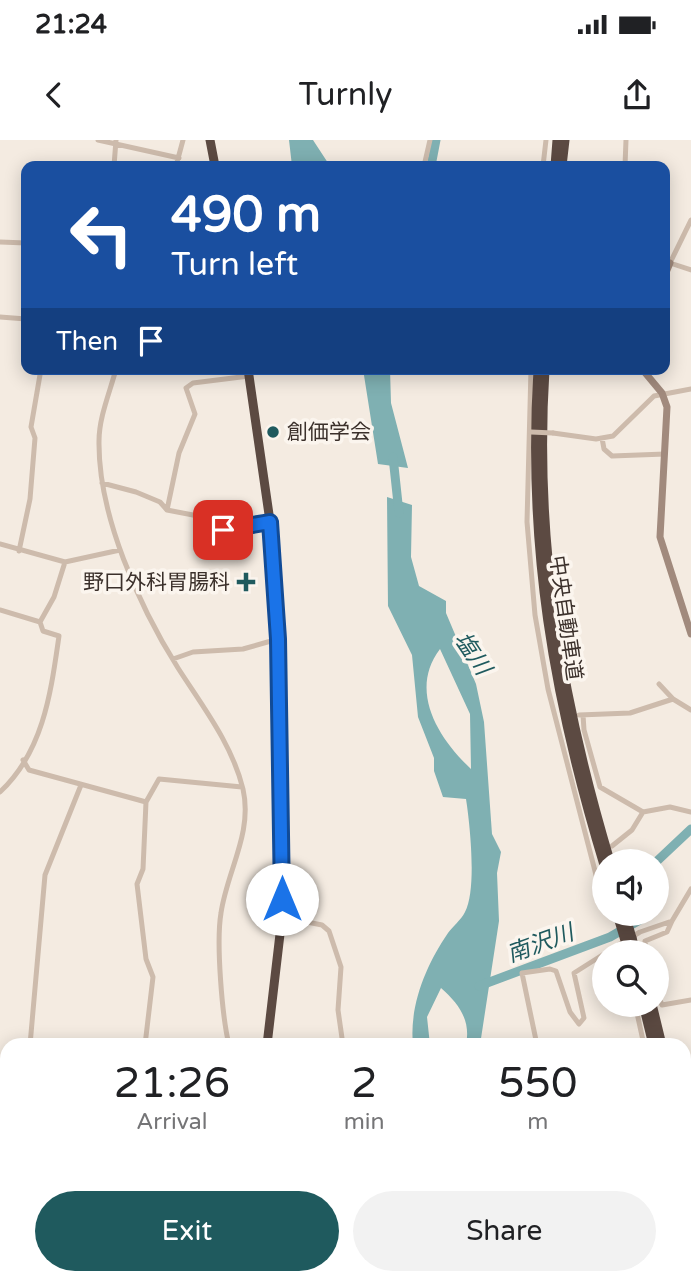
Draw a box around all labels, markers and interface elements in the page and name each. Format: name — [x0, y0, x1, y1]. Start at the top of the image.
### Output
text: 21:24 — [35, 9, 107, 40]
icon: back — [35, 76, 73, 114]
text: Turnly — [299, 76, 392, 114]
icon: share — [618, 76, 656, 114]
text: 490 m — [171, 186, 321, 245]
icon: left — [56, 189, 147, 280]
text: Turn left — [171, 246, 298, 284]
icon: arrive — [132, 322, 170, 360]
text: Then — [56, 326, 118, 357]
place label: 創価学会 — [287, 420, 371, 445]
marker: 創価学会 — [265, 424, 281, 440]
pin — [193, 500, 253, 560]
icon: arrive — [204, 511, 242, 549]
street label: 中央自動車道 — [544, 554, 587, 682]
place label: 野口外科胃腸科 — [83, 570, 230, 595]
marker: 野口外科胃腸科 — [236, 572, 256, 592]
water label: 塩川 — [448, 627, 498, 683]
map controls — [592, 849, 669, 1017]
button: sound — [592, 849, 669, 926]
position arrow — [245, 862, 319, 936]
water label: 南沢川 — [503, 918, 580, 969]
button: search — [592, 940, 669, 1017]
text: 21:26 — [114, 1058, 230, 1109]
text: 2 — [351, 1058, 377, 1109]
text: 550 — [498, 1058, 577, 1109]
text: Arrival — [136, 1108, 207, 1136]
text: min — [344, 1108, 385, 1136]
text: m — [527, 1108, 548, 1136]
button: Exit — [35, 1191, 339, 1271]
button: Share — [353, 1191, 656, 1271]

